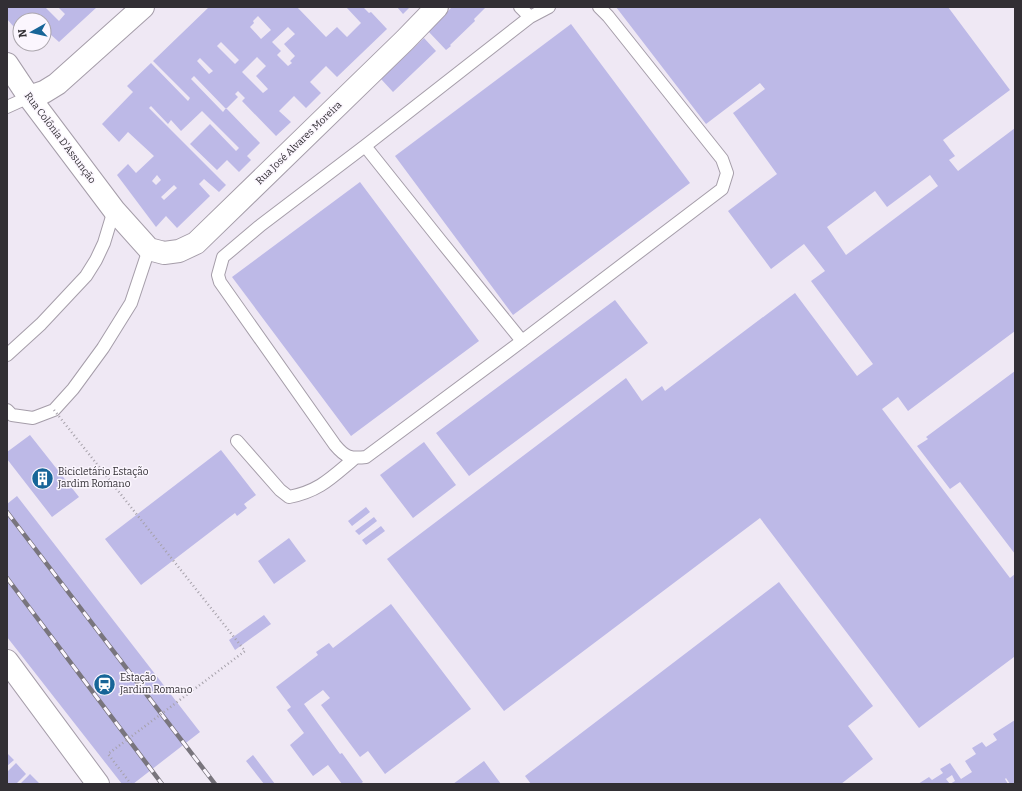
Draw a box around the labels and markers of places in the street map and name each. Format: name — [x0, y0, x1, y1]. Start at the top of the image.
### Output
building icon: Bicicletário Estação Jardim Romano — [30, 465, 56, 491]
place label: Bicicletário Estação Jardim Romano — [57, 466, 149, 490]
station icon: Estação Jardim Romano — [91, 671, 117, 697]
place label: Estação Jardim Romano — [119, 672, 193, 696]

